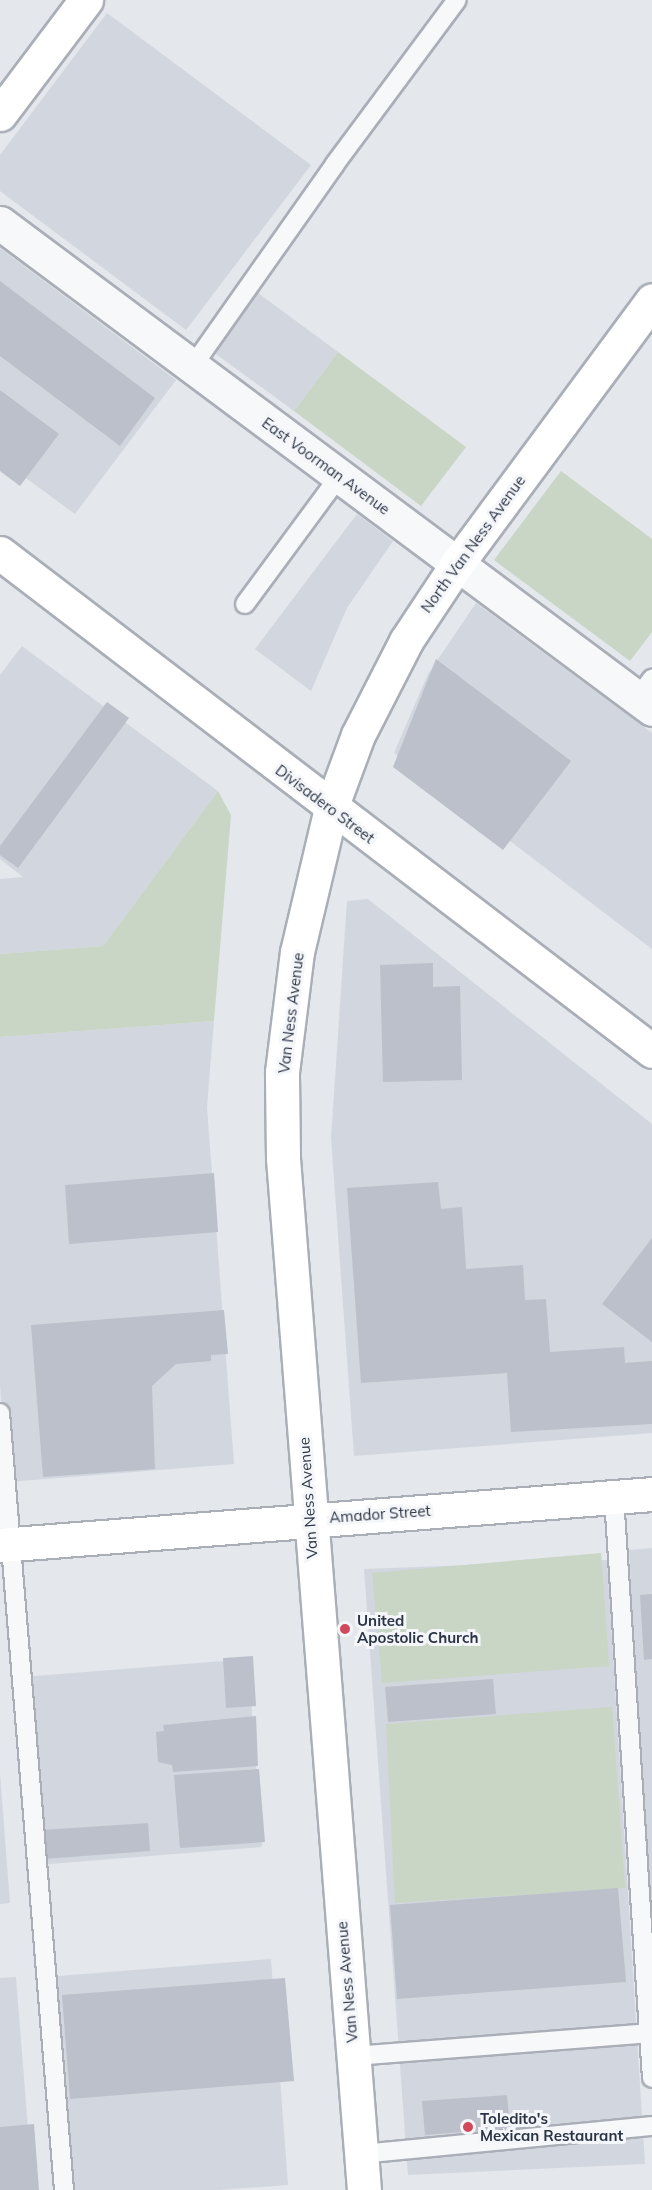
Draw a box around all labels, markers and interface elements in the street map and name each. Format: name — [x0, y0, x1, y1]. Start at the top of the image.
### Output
street label: East Voorman Avenue — [259, 414, 393, 518]
street label: North Van Ness Avenue — [417, 472, 529, 616]
street label: Divisadero Street — [272, 761, 378, 847]
street label: Van Ness Avenue — [275, 951, 307, 1075]
street label: Van Ness Avenue — [295, 1437, 321, 1559]
street label: Amador Street — [329, 1501, 431, 1527]
place label: United Apostolic Church — [357, 1611, 478, 1646]
marker: United Apostolic Church — [338, 1622, 352, 1636]
street label: Van Ness Avenue — [333, 1921, 361, 2043]
place label: Toledito's Mexican Restaurant — [480, 2109, 623, 2144]
marker: Toledito's Mexican Restaurant — [461, 2120, 475, 2134]

